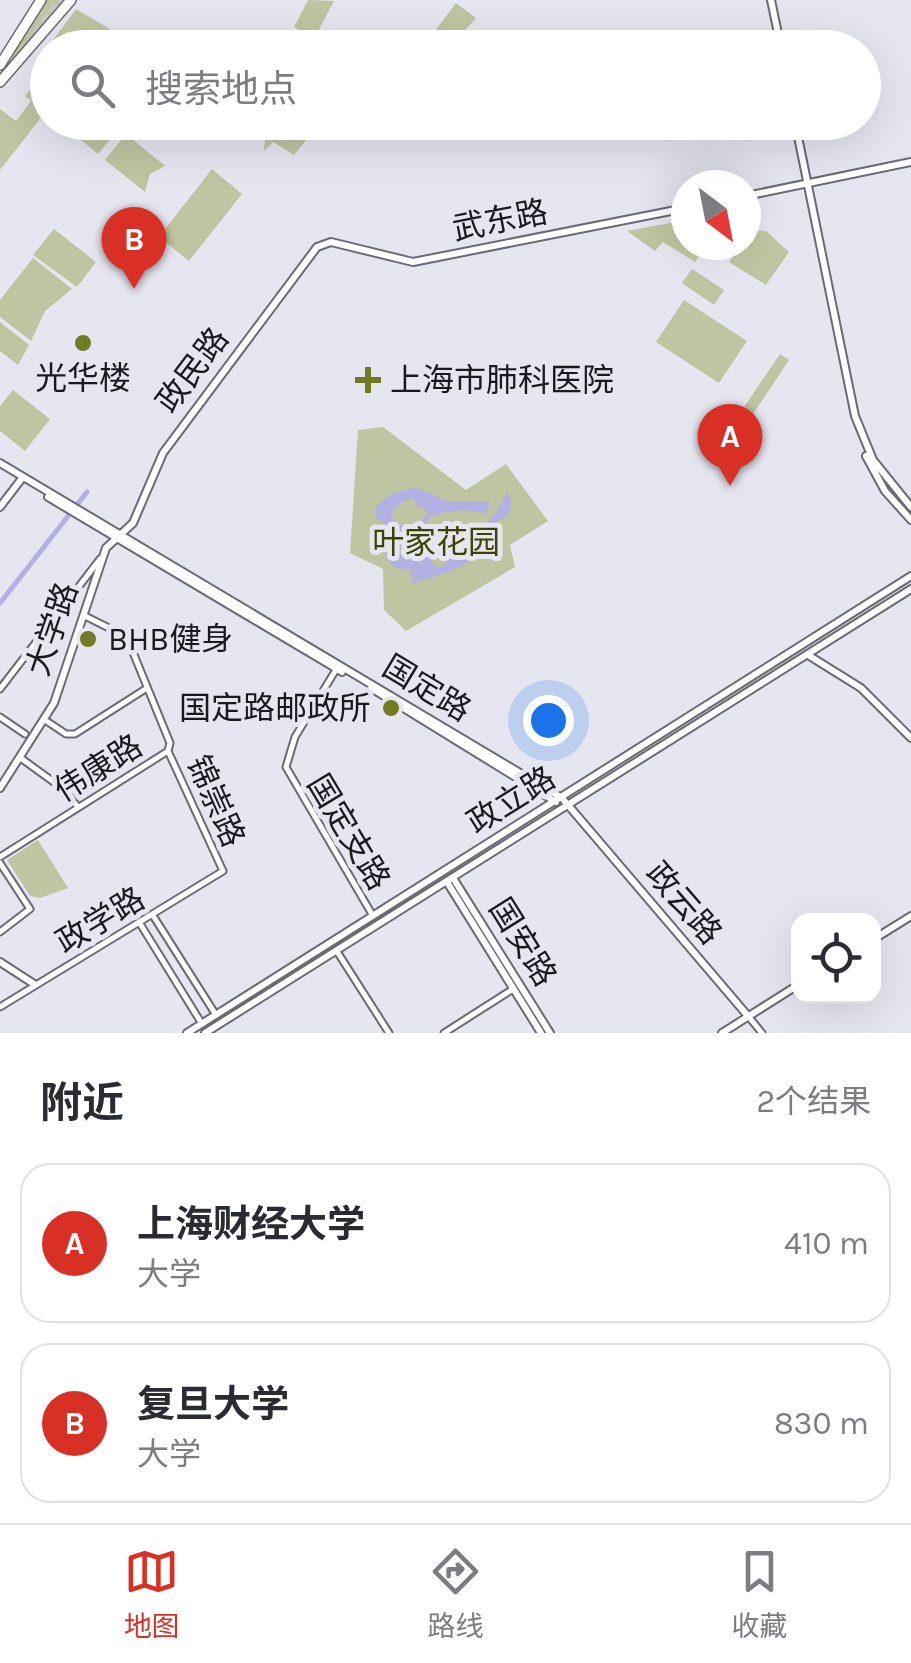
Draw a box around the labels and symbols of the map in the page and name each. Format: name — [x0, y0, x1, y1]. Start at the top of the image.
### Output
north arrow — [671, 170, 761, 260]
street label: 武东路 — [449, 193, 551, 248]
pin: B — [102, 206, 166, 289]
street label: 政民路 — [149, 321, 236, 420]
marker: 光华楼 — [72, 332, 94, 354]
place label: 光华楼 — [35, 360, 131, 397]
place label: 上海市肺科医院 — [390, 362, 614, 399]
marker: 上海市肺科医院 — [355, 367, 381, 393]
pin: A — [698, 404, 762, 486]
park label: 叶家花园 — [372, 524, 500, 561]
street label: 大学路 — [19, 578, 86, 681]
place label: BHB健身 — [108, 621, 233, 658]
marker: BHB健身 — [77, 628, 99, 650]
street label: 国定路 — [376, 648, 477, 729]
place label: 国定路邮政所 — [179, 690, 371, 727]
your location — [523, 695, 574, 746]
marker: 国定路邮政所 — [380, 697, 402, 719]
street label: 伟康路 — [48, 727, 149, 810]
street label: 锦崇路 — [179, 750, 252, 853]
street label: 政立路 — [461, 759, 562, 842]
street label: 国定支路 — [300, 768, 397, 897]
street label: 政云路 — [638, 855, 729, 952]
street label: 政学路 — [50, 880, 151, 961]
street label: 国安路 — [481, 892, 564, 993]

